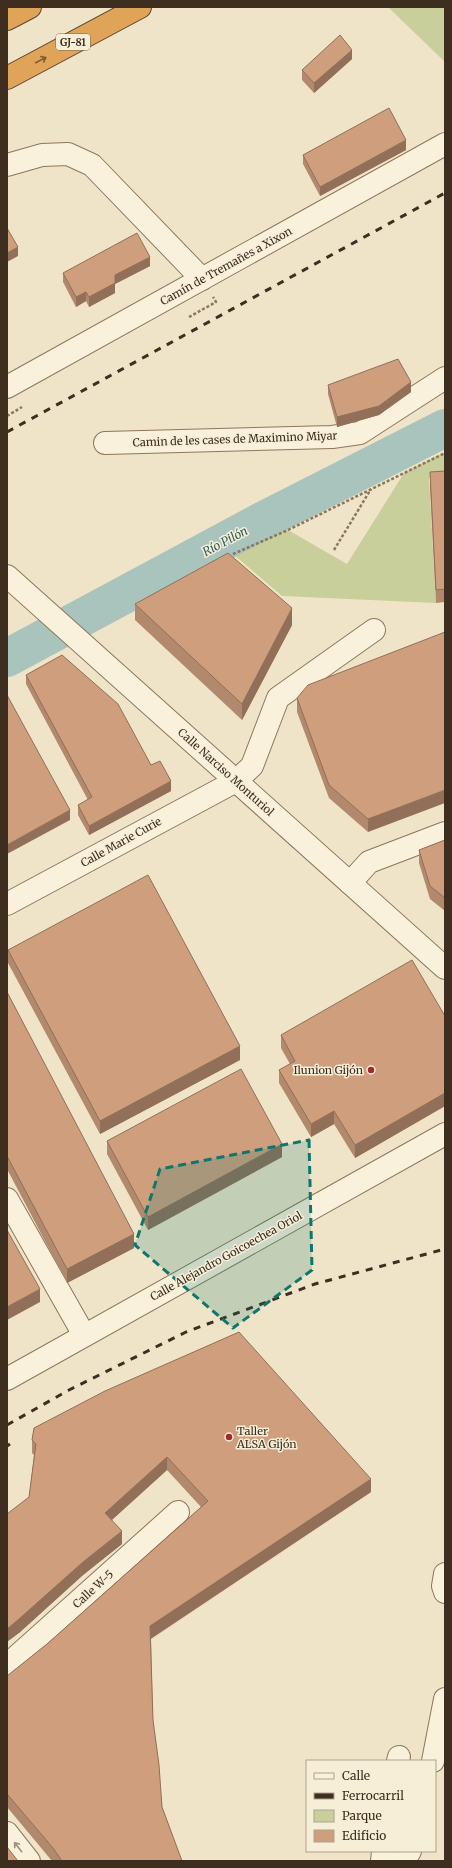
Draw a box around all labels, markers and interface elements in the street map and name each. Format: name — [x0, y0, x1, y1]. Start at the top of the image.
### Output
road number: GJ-81 — [56, 34, 90, 50]
one-way arrow — [35, 55, 47, 63]
street label: Camín de Tremañes a Xixon — [158, 224, 295, 308]
street label: Camin de les cases de Maximino Miyar — [132, 428, 338, 450]
water label: Río Pilón — [200, 523, 250, 559]
street label: Calle Narciso Monturiol — [175, 725, 277, 819]
street label: Calle Marie Curie — [78, 814, 164, 870]
place label: Ilunion Gijón — [293, 1063, 364, 1077]
marker: Ilunion Gijón — [366, 1065, 376, 1075]
street label: Calle Alejandro Goicoechea Oriol — [148, 1208, 305, 1304]
place label: Taller ALSA Gijón — [236, 1424, 297, 1451]
marker: Taller ALSA Gijón — [224, 1432, 234, 1442]
street label: Calle W-5 — [70, 1567, 116, 1611]
legend — [306, 1760, 436, 1852]
text: Calle — [342, 1768, 370, 1783]
text: Ferrocarril — [342, 1788, 404, 1803]
text: Parque — [342, 1808, 382, 1823]
text: Edificio — [342, 1828, 386, 1843]
one-way arrow — [14, 1841, 22, 1852]

